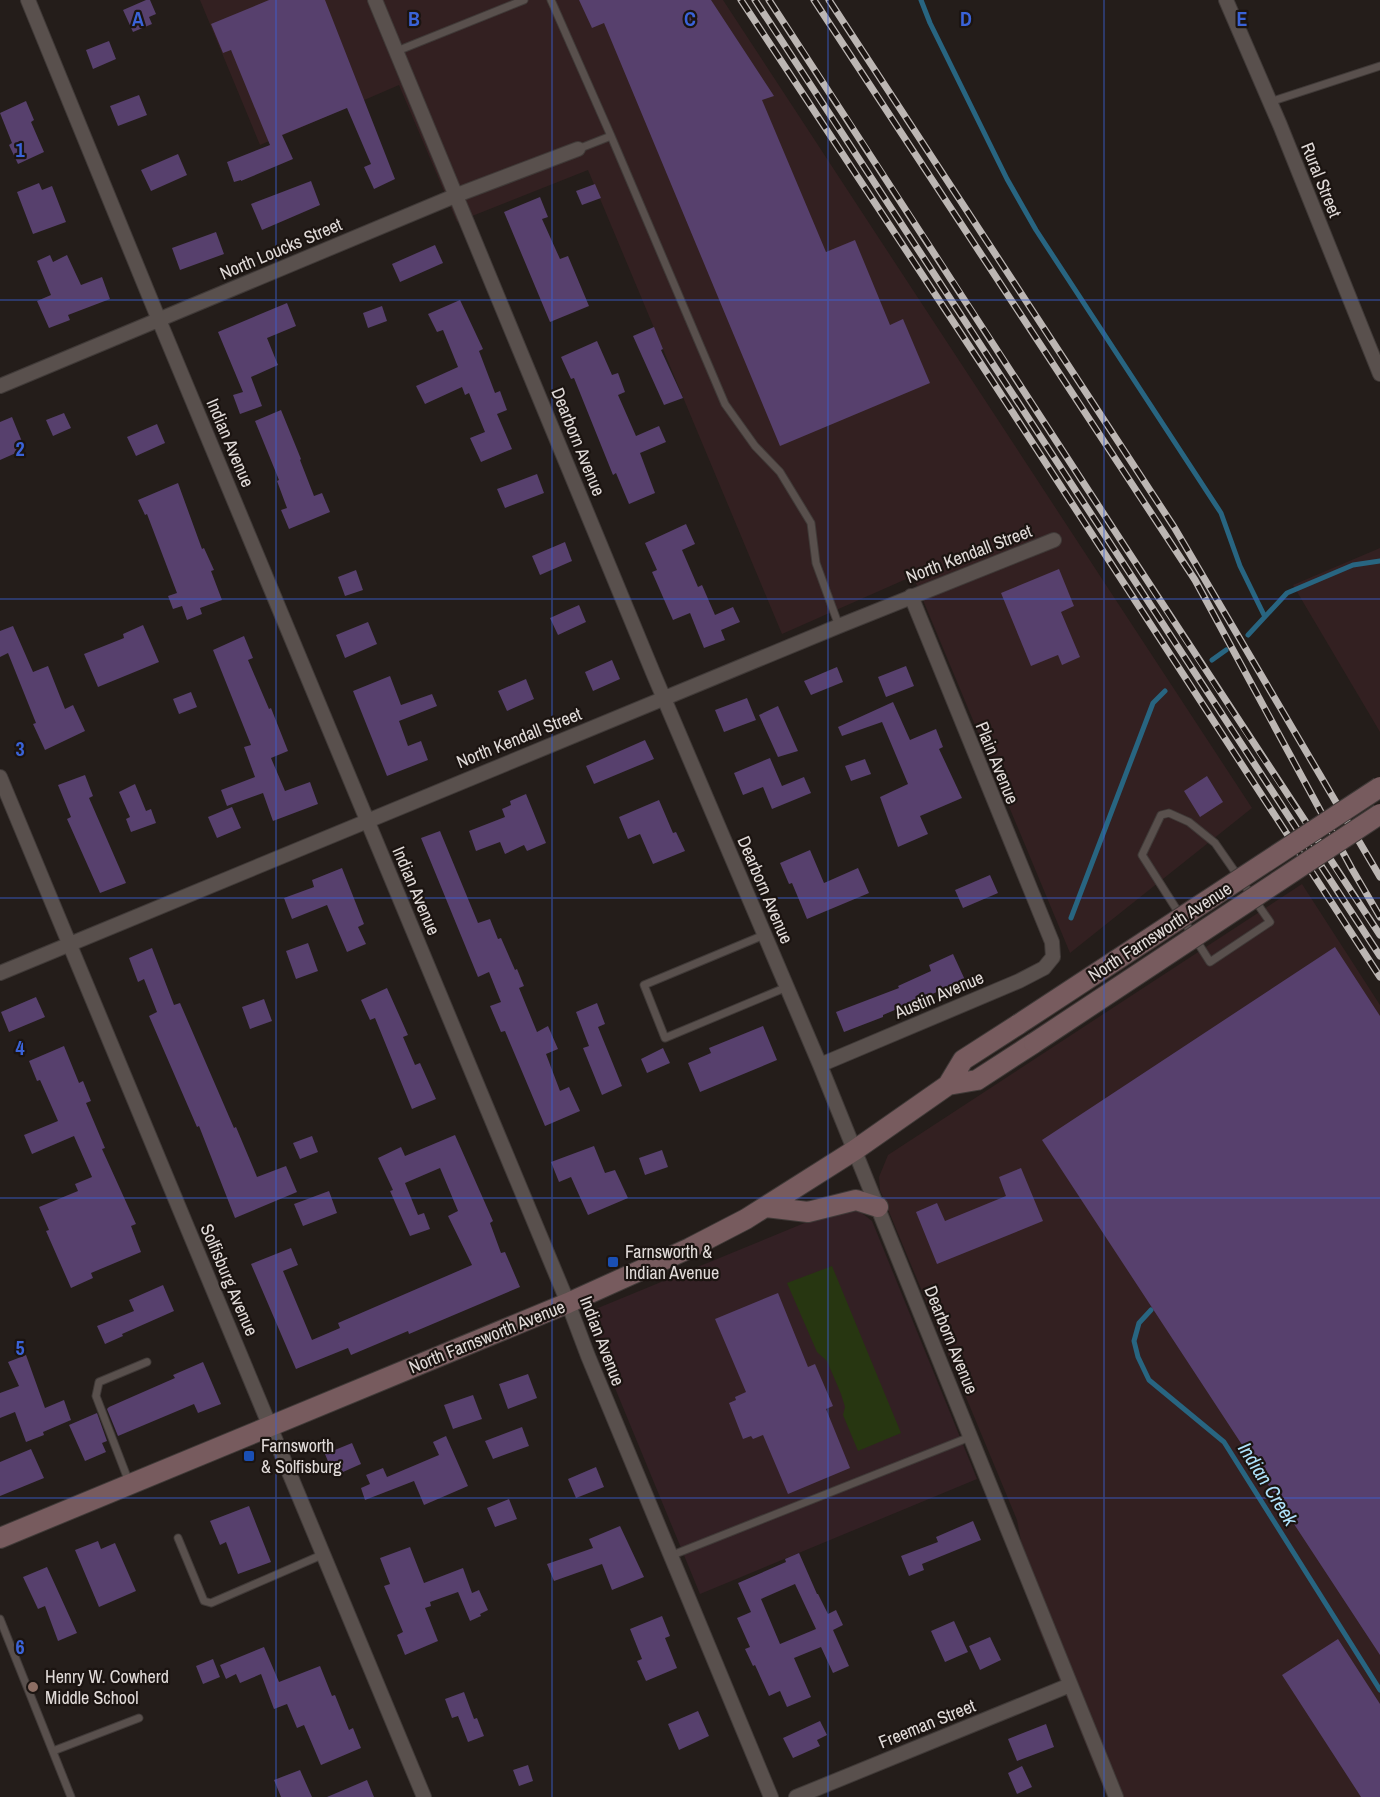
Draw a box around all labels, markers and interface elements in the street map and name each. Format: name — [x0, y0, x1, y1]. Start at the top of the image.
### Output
text: A — [132, 5, 144, 32]
text: B — [408, 5, 420, 32]
text: C — [684, 5, 696, 32]
text: D — [960, 5, 972, 32]
text: E — [1237, 5, 1248, 32]
text: 1 — [15, 136, 25, 163]
street label: Rural Street — [1295, 139, 1348, 221]
street label: North Loucks Street — [216, 212, 346, 286]
street label: Dearborn Avenue — [545, 384, 612, 500]
street label: Indian Avenue — [201, 395, 260, 491]
text: 2 — [15, 435, 25, 462]
street label: North Kendall Street — [902, 518, 1035, 589]
street label: North Kendall Street — [453, 701, 585, 774]
street label: Plain Avenue — [970, 718, 1025, 808]
text: 3 — [15, 735, 25, 762]
street label: Dearborn Avenue — [732, 832, 799, 947]
street label: Indian Avenue — [387, 843, 446, 939]
street label: North Farnsworth Avenue — [1083, 876, 1236, 987]
street label: Austin Avenue — [889, 964, 987, 1025]
text: 4 — [15, 1034, 25, 1061]
street label: Solfisburg Avenue — [195, 1220, 264, 1340]
place label: Farnsworth & Indian Avenue — [625, 1239, 719, 1285]
marker: Farnsworth & Indian Avenue — [606, 1255, 620, 1269]
street label: Dearborn Avenue — [918, 1282, 985, 1398]
street label: Indian Avenue — [574, 1292, 631, 1389]
street label: North Farnsworth Avenue — [405, 1294, 569, 1379]
text: 5 — [15, 1334, 25, 1361]
place label: Farnsworth & Solfisburg — [261, 1433, 342, 1479]
water label: Indian Creek — [1232, 1437, 1305, 1531]
marker: Farnsworth & Solfisburg — [242, 1449, 256, 1463]
text: 6 — [15, 1633, 25, 1660]
place label: Henry W. Cowherd Middle School — [45, 1664, 169, 1710]
marker: Henry W. Cowherd Middle School — [26, 1680, 40, 1694]
street label: Freeman Street — [875, 1693, 979, 1754]

